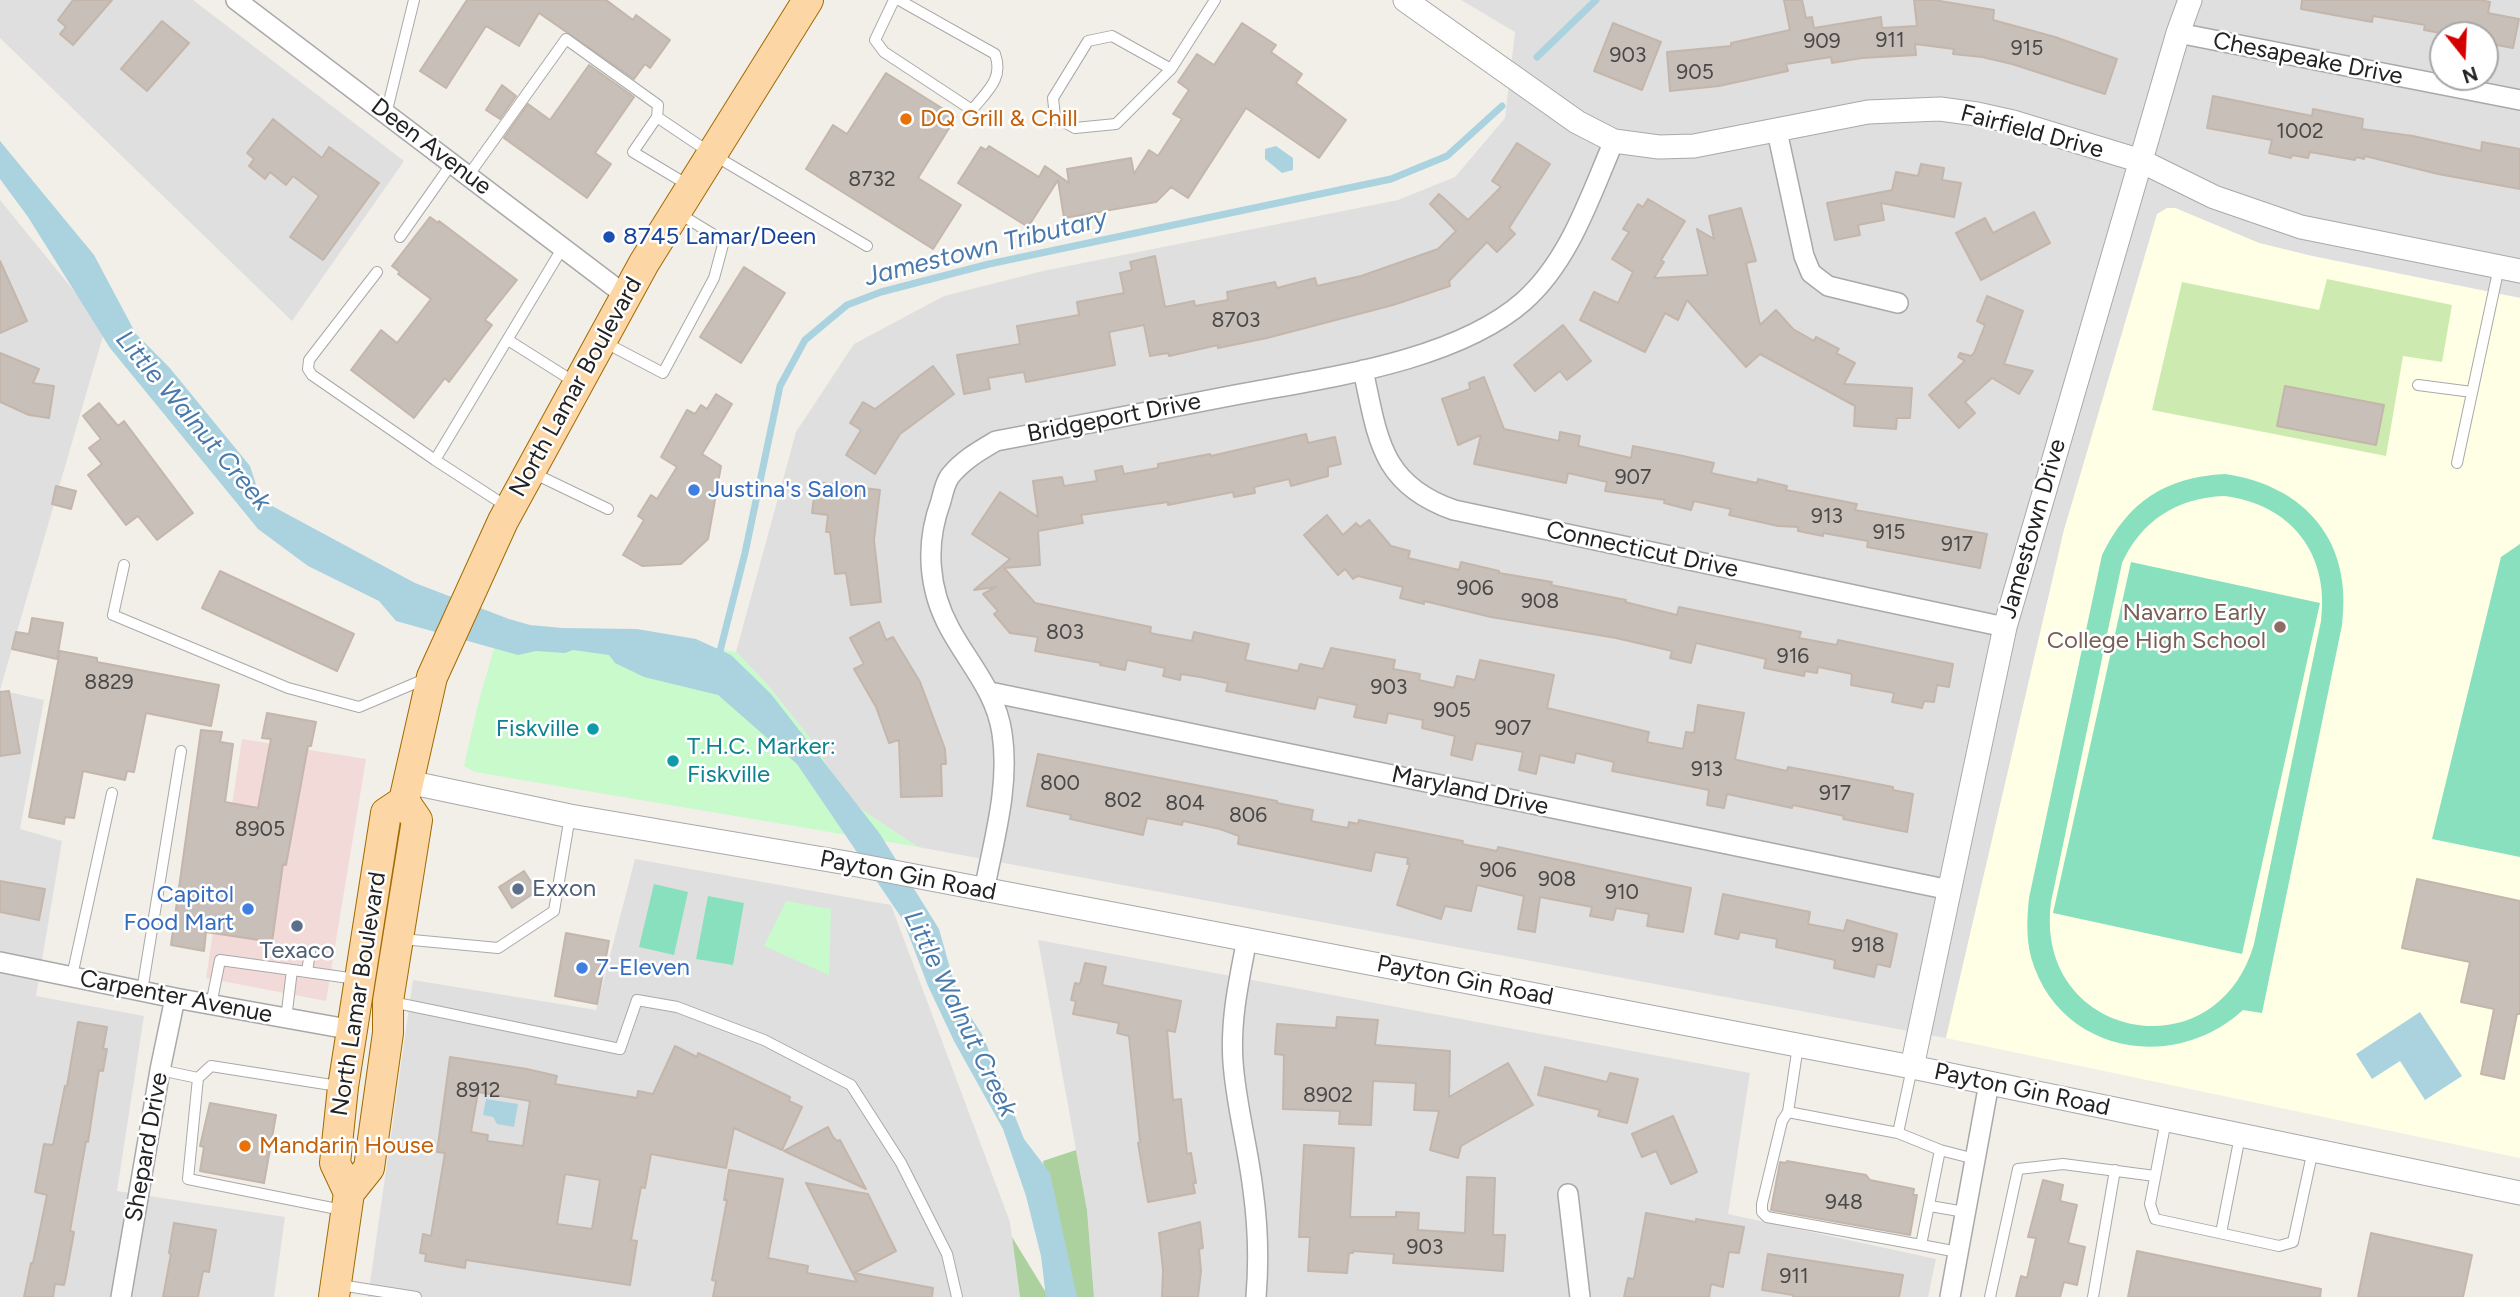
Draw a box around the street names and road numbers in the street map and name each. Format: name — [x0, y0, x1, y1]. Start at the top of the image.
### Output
street label: Chesapeake Drive — [2211, 26, 2405, 92]
street label: Deen Avenue — [365, 92, 497, 202]
street label: Fairfield Drive — [1957, 99, 2107, 165]
street label: North Lamar Boulevard — [504, 272, 648, 502]
street label: Bridgeport Drive — [1025, 387, 1203, 449]
street label: Jamestown Drive — [1994, 436, 2072, 622]
street label: Connecticut Drive — [1543, 516, 1741, 584]
street label: Maryland Drive — [1389, 760, 1551, 822]
street label: Payton Gin Road — [817, 845, 999, 907]
street label: North Lamar Boulevard — [325, 870, 393, 1118]
street label: Payton Gin Road — [1374, 950, 1556, 1012]
street label: Carpenter Avenue — [77, 964, 275, 1030]
street label: Payton Gin Road — [1931, 1057, 2113, 1123]
street label: Shepard Drive — [120, 1070, 174, 1224]

